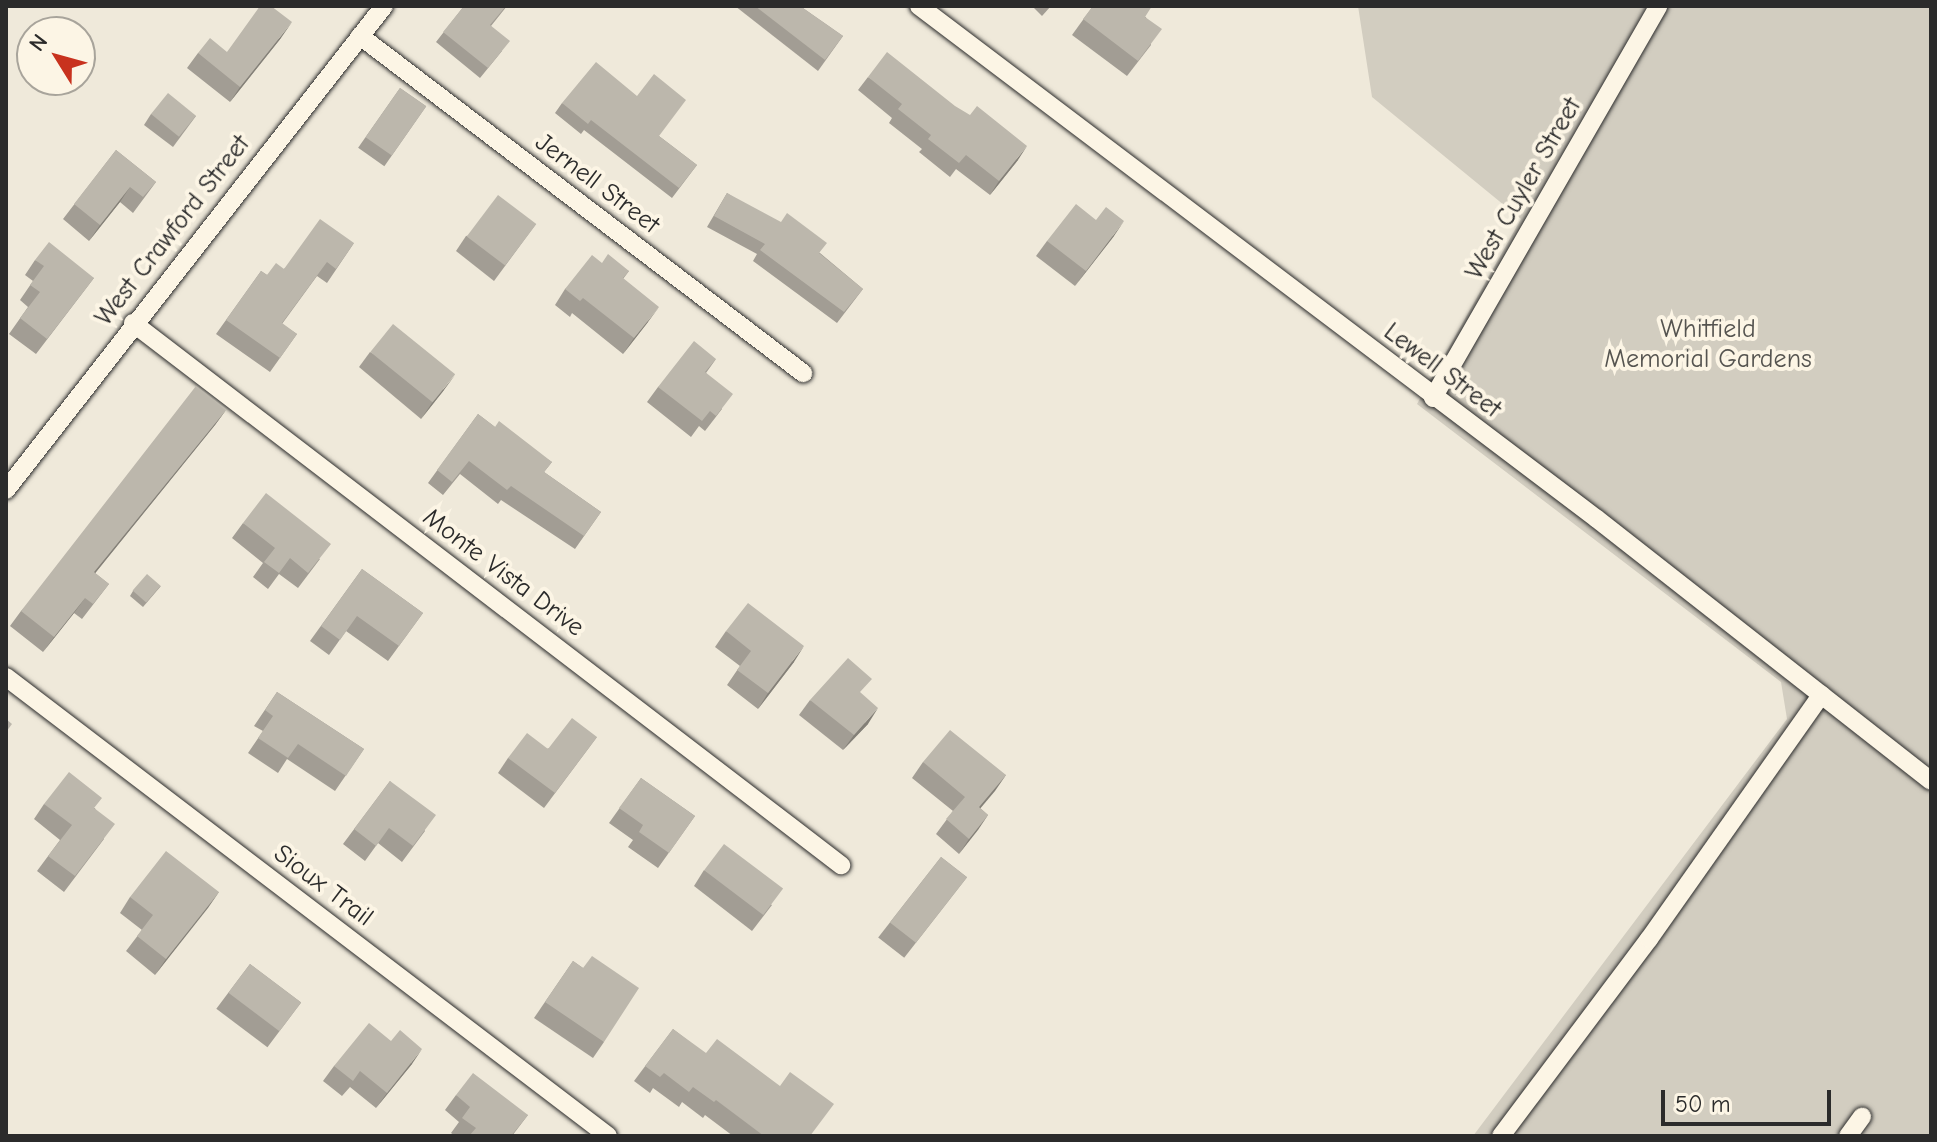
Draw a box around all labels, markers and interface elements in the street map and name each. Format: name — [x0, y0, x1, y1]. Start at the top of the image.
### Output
north arrow — [16, 16, 96, 96]
text: N — [24, 29, 53, 56]
street label: West Cuyler Street — [1459, 93, 1589, 285]
street label: Jernell Street — [529, 127, 665, 241]
street label: West Crawford Street — [89, 130, 257, 332]
park label: Whitfield Memorial Gardens — [1604, 314, 1812, 376]
street label: Lewell Street — [1377, 317, 1507, 425]
street label: Monte Vista Drive — [416, 502, 590, 644]
street label: Sioux Trail — [267, 838, 379, 934]
scale bar — [1665, 1074, 1835, 1124]
text: 50 m — [1675, 1090, 1731, 1118]

